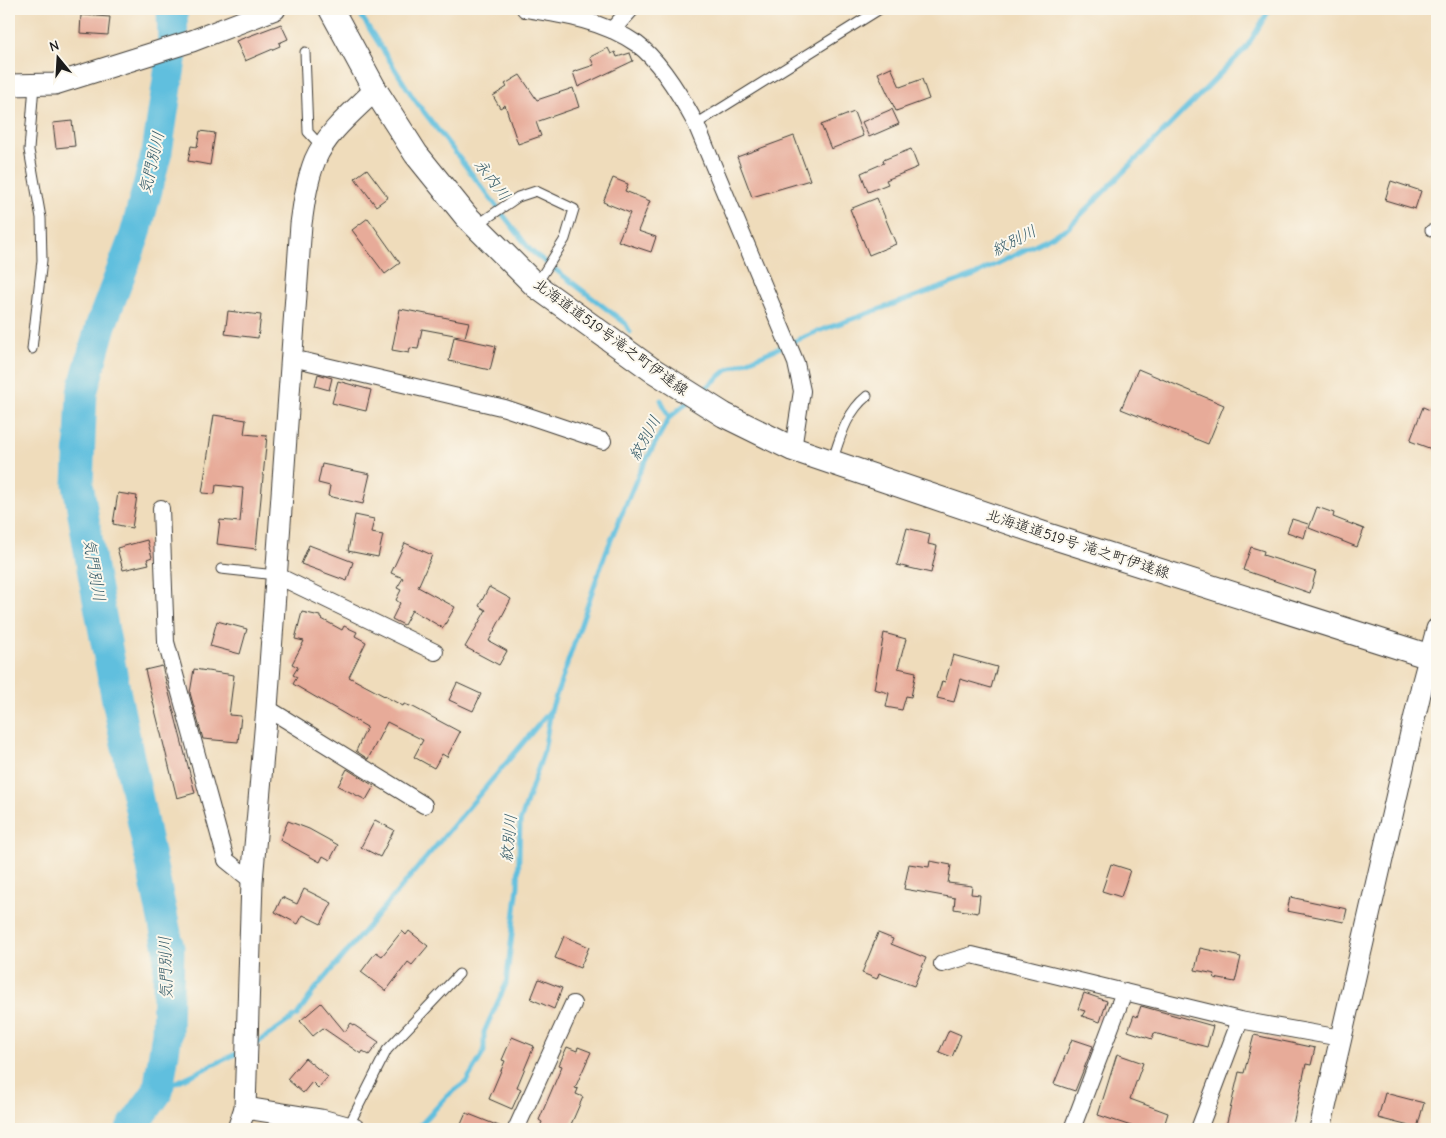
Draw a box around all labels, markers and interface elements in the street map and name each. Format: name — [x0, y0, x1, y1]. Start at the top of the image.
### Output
north arrow — [32, 32, 82, 82]
text: N — [47, 37, 61, 56]
water label: 気門別川 — [136, 130, 168, 196]
water label: 永内川 — [470, 156, 514, 204]
water label: 紋別川 — [989, 222, 1039, 260]
street label: 北海道道519号滝之町伊達線 — [530, 275, 692, 399]
water label: 紋別川 — [625, 413, 665, 463]
street label: 北海道道519号 滝之町伊達線 — [984, 506, 1172, 582]
water label: 気門別川 — [80, 537, 108, 603]
water label: 紋別川 — [498, 813, 520, 863]
water label: 気門別川 — [156, 936, 176, 1000]

